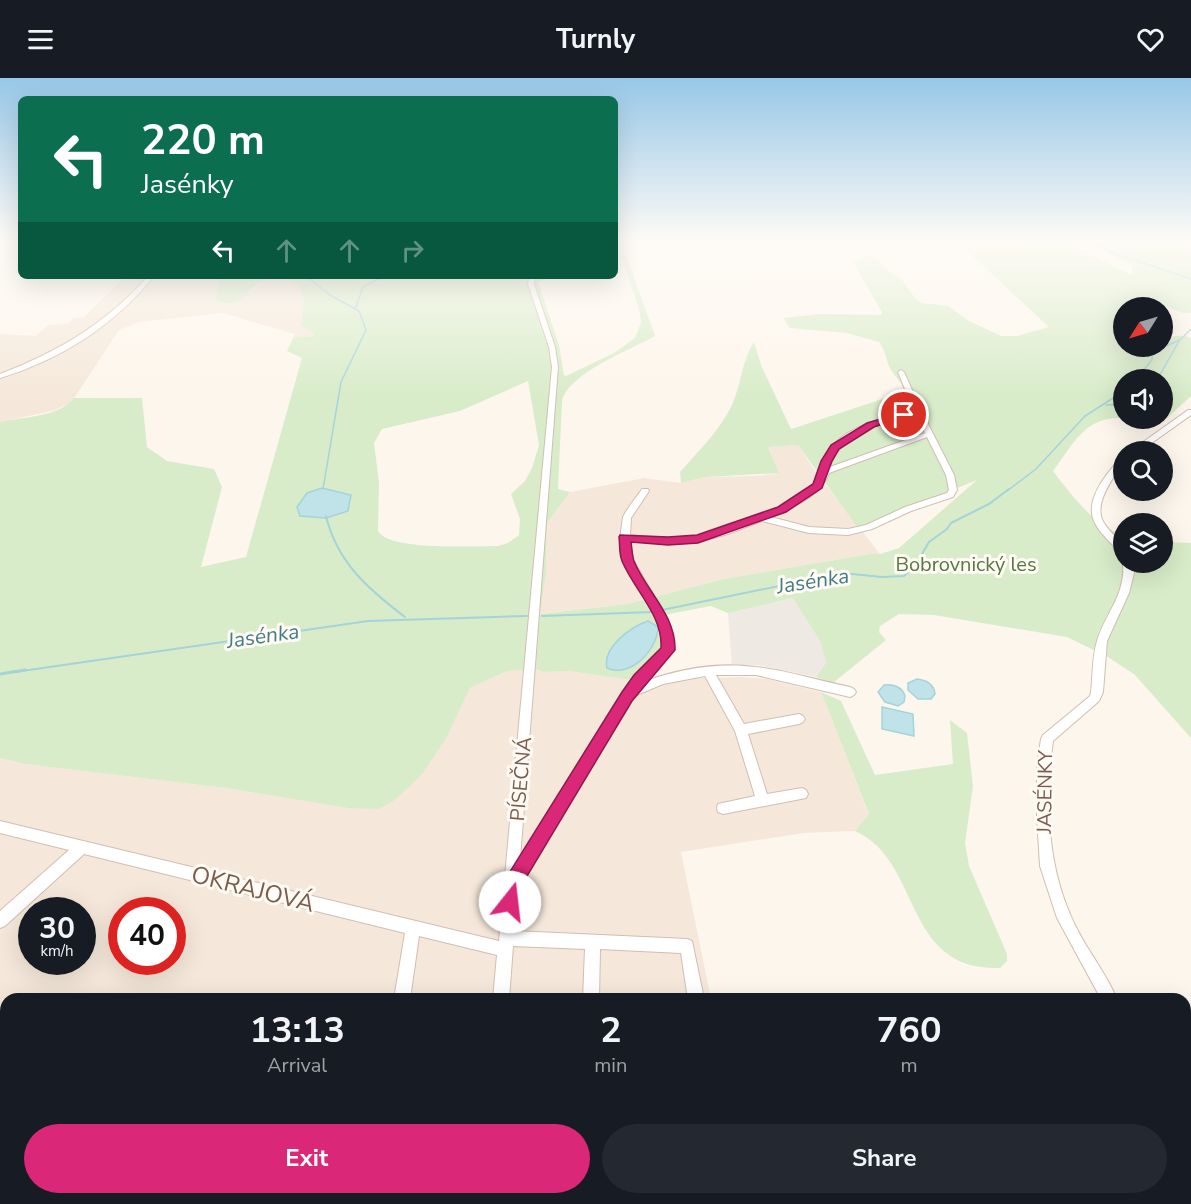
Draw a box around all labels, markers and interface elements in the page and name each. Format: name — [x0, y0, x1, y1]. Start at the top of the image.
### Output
text: Turnly — [556, 21, 635, 58]
icon: menu — [24, 23, 57, 56]
icon: heart — [1134, 23, 1167, 56]
text: 220 m — [141, 112, 265, 169]
icon: left — [42, 120, 120, 198]
text: Jasénky — [141, 166, 234, 203]
icon: left — [207, 234, 240, 267]
icon: ahead — [270, 234, 303, 267]
icon: ahead — [333, 234, 366, 267]
icon: right — [396, 234, 429, 267]
north arrow — [1113, 297, 1173, 357]
map controls — [1113, 297, 1173, 573]
button: sound — [1113, 369, 1173, 429]
pin — [878, 389, 929, 440]
icon: arrive — [887, 398, 920, 431]
button: search — [1113, 441, 1173, 501]
button: layers — [1113, 513, 1173, 573]
park label: Bobrovnický les — [895, 551, 1037, 578]
water label: Jasénka — [774, 561, 851, 601]
water label: Jasénka — [224, 617, 301, 655]
street label: PÍSEČNÁ — [504, 735, 538, 822]
street label: JASÉNKY — [1031, 749, 1059, 835]
street label: OKRAJOVÁ — [188, 858, 318, 920]
position arrow — [478, 870, 542, 934]
speed limit sign: 40 — [108, 897, 186, 975]
text: 30 — [39, 908, 75, 949]
text: km/h — [40, 941, 74, 961]
text: 13:13 — [249, 1006, 345, 1055]
text: 2 — [600, 1006, 622, 1055]
text: 760 — [877, 1006, 942, 1055]
text: Arrival — [267, 1052, 327, 1079]
text: min — [594, 1052, 627, 1079]
text: m — [901, 1052, 918, 1079]
button: Exit — [24, 1124, 590, 1193]
button: Share — [602, 1124, 1167, 1193]

